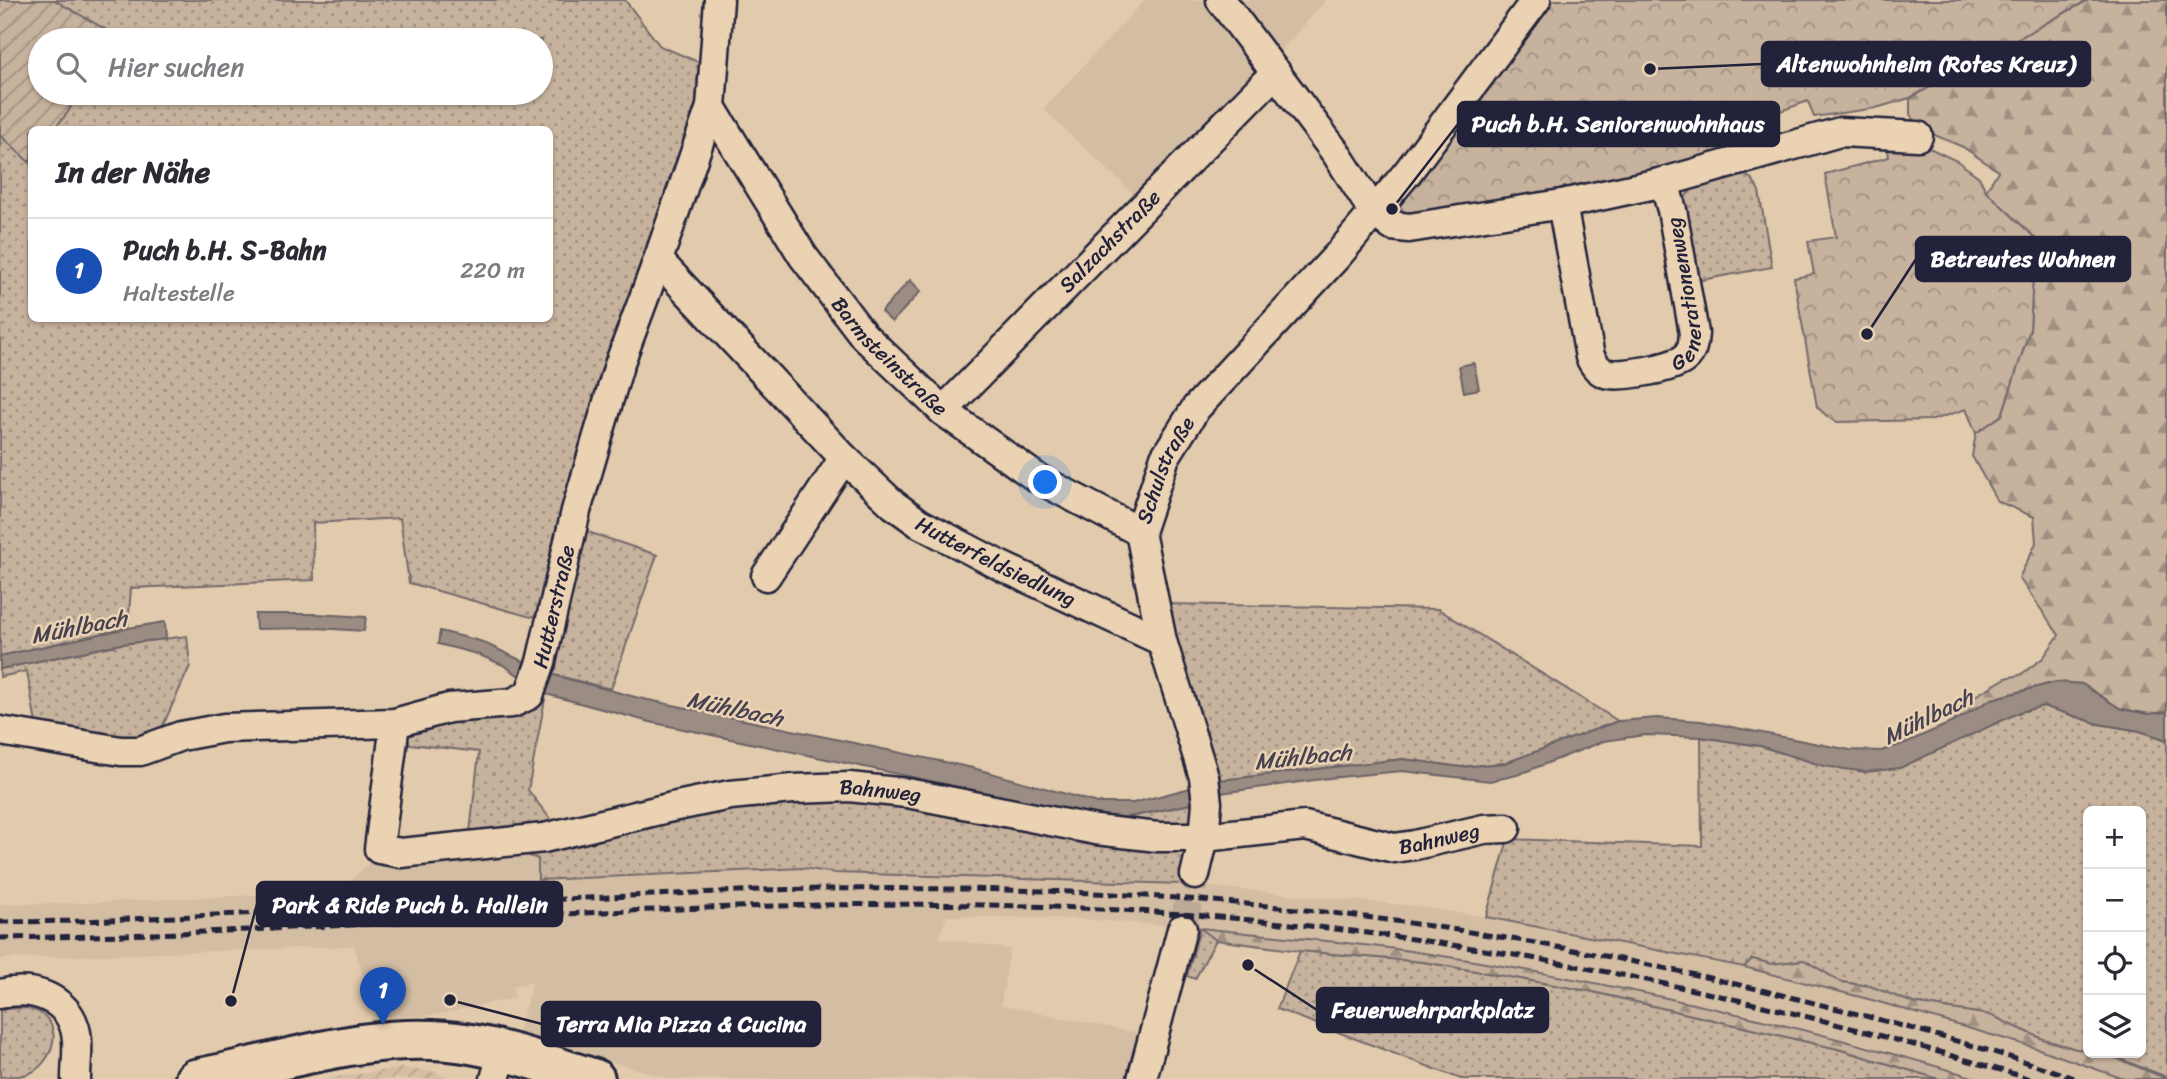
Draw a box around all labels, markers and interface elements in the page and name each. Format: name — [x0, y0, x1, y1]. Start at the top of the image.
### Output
search box — [28, 28, 553, 105]
callout: Altenwohnheim (Rotes Kreuz) — [1762, 42, 2090, 86]
text: Hier suchen — [108, 44, 244, 90]
text: Altenwohnheim (Rotes Kreuz) — [1776, 44, 2077, 85]
icon: search — [52, 48, 90, 86]
callout: Puch b.H. Seniorenwohnhaus — [1458, 102, 1779, 146]
text: Puch b.H. Seniorenwohnhaus — [1472, 104, 1765, 145]
text: In der Nähe — [56, 145, 210, 199]
street label: Salzachstraße — [1049, 180, 1171, 302]
street label: Generationenweg — [1655, 214, 1713, 382]
text: Puch b.H. S-Bahn — [123, 227, 327, 273]
callout: Betreutes Wohnen — [1916, 237, 2130, 281]
text: Betreutes Wohnen — [1930, 239, 2116, 280]
text: 1 — [74, 250, 84, 291]
text: 220 m — [460, 250, 525, 291]
text: Haltestelle — [123, 273, 235, 314]
street label: Barmsteinstraße — [821, 288, 957, 426]
street label: Schulstraße — [1125, 409, 1205, 529]
your location — [1028, 465, 1062, 499]
street label: Hutterfeldsiedlung — [908, 505, 1083, 618]
street label: Hutterstraße — [521, 541, 587, 672]
water label: Mühlbach — [27, 597, 132, 656]
water label: Mühlbach — [1875, 676, 1982, 757]
water label: Mühlbach — [683, 679, 789, 740]
water label: Mühlbach — [1253, 731, 1355, 782]
street label: Bahnweg — [839, 768, 925, 814]
map controls — [2083, 806, 2146, 1058]
button: + — [2083, 806, 2146, 869]
street label: Bahnweg — [1396, 812, 1484, 866]
button: − — [2083, 869, 2146, 932]
callout: Park & Ride Puch b. Hallein — [257, 882, 562, 926]
text: Park & Ride Puch b. Hallein — [272, 885, 549, 926]
button: locate — [2083, 932, 2146, 995]
pin: 1 — [360, 967, 406, 1025]
callout: Feuerwehrparkplatz — [1317, 988, 1548, 1032]
text: Feuerwehrparkplatz — [1331, 990, 1536, 1031]
button: layers — [2083, 995, 2146, 1058]
callout: Terra Mia Pizza & Cucina — [542, 1002, 820, 1046]
text: Terra Mia Pizza & Cucina — [556, 1004, 807, 1045]

